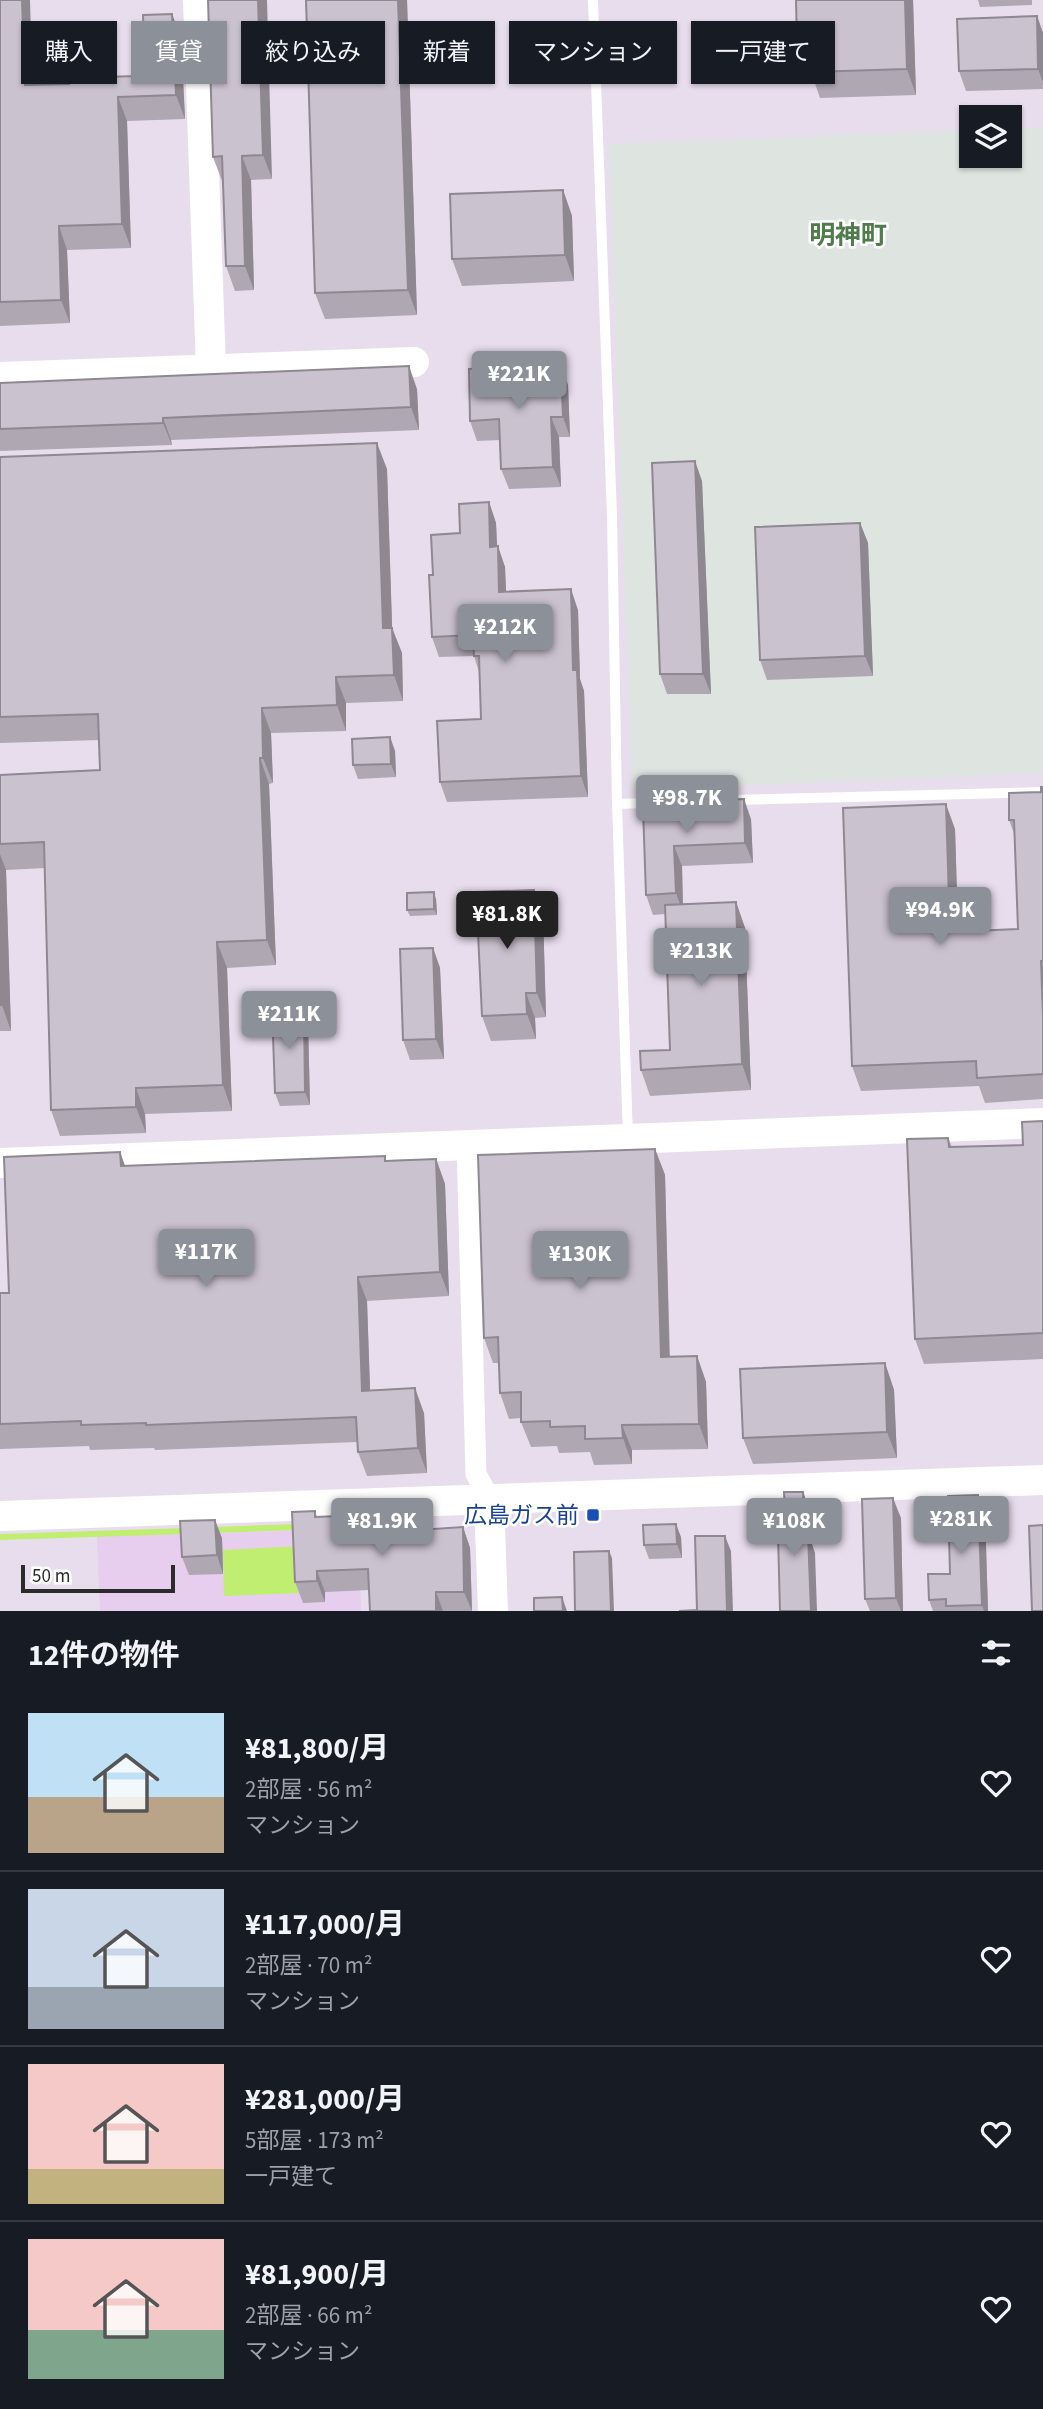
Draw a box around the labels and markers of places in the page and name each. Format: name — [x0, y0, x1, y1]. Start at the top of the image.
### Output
pin: ¥221K — [470, 352, 568, 411]
pin: ¥212K — [456, 604, 554, 664]
pin: ¥98.7K — [630, 776, 744, 835]
pin: ¥94.9K — [883, 888, 997, 947]
pin: ¥81.8K — [450, 892, 564, 951]
pin: ¥213K — [652, 928, 750, 988]
pin: ¥211K — [240, 992, 338, 1051]
pin: ¥117K — [157, 1230, 255, 1289]
pin: ¥130K — [531, 1232, 629, 1291]
pin: ¥281K — [912, 1496, 1010, 1556]
pin: ¥81.9K — [325, 1498, 439, 1558]
pin: ¥108K — [745, 1498, 843, 1558]
place label: 広島ガス前 — [464, 1499, 579, 1532]
marker: 広島ガス前 — [585, 1507, 601, 1523]

